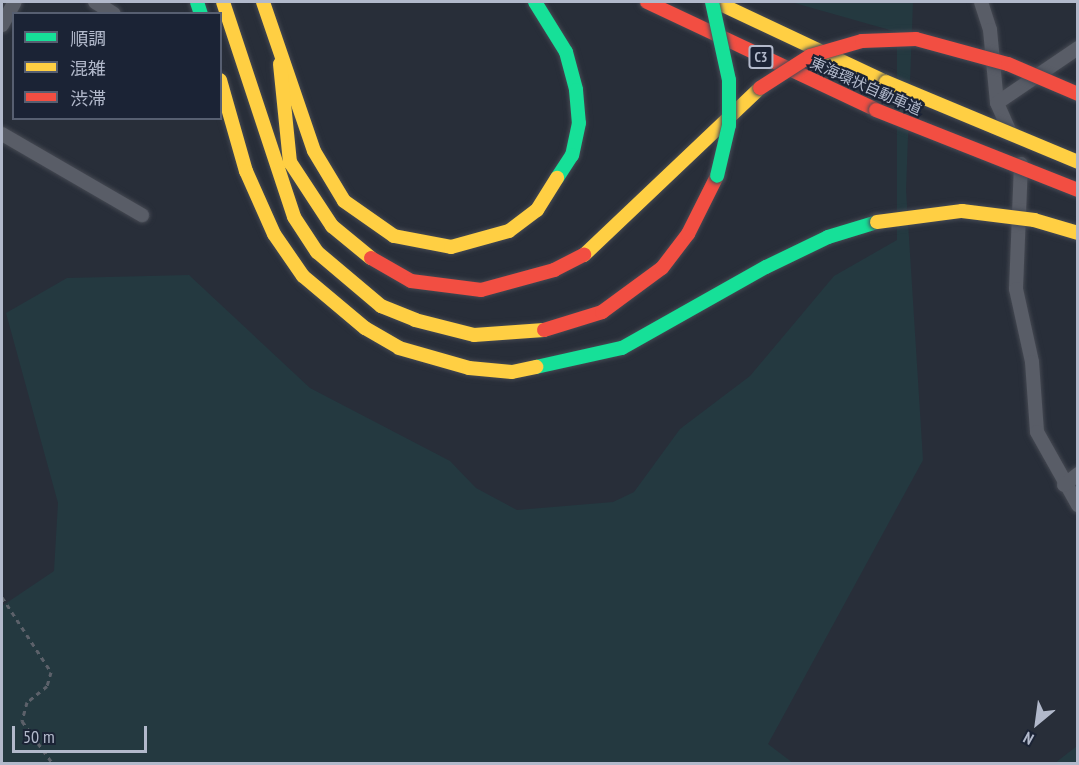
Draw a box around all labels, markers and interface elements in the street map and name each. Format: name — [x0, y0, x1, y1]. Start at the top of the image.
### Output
legend — [12, 12, 222, 120]
text: 順調 — [70, 27, 106, 50]
road number: C3 — [748, 46, 774, 68]
street label: 東海環状自動車道 — [808, 53, 924, 119]
text: 混雑 — [70, 57, 106, 80]
text: 渋滞 — [70, 87, 106, 110]
north arrow — [1007, 693, 1067, 753]
scale bar — [15, 714, 150, 752]
text: 50 m — [23, 725, 55, 748]
text: N — [1020, 728, 1037, 750]

